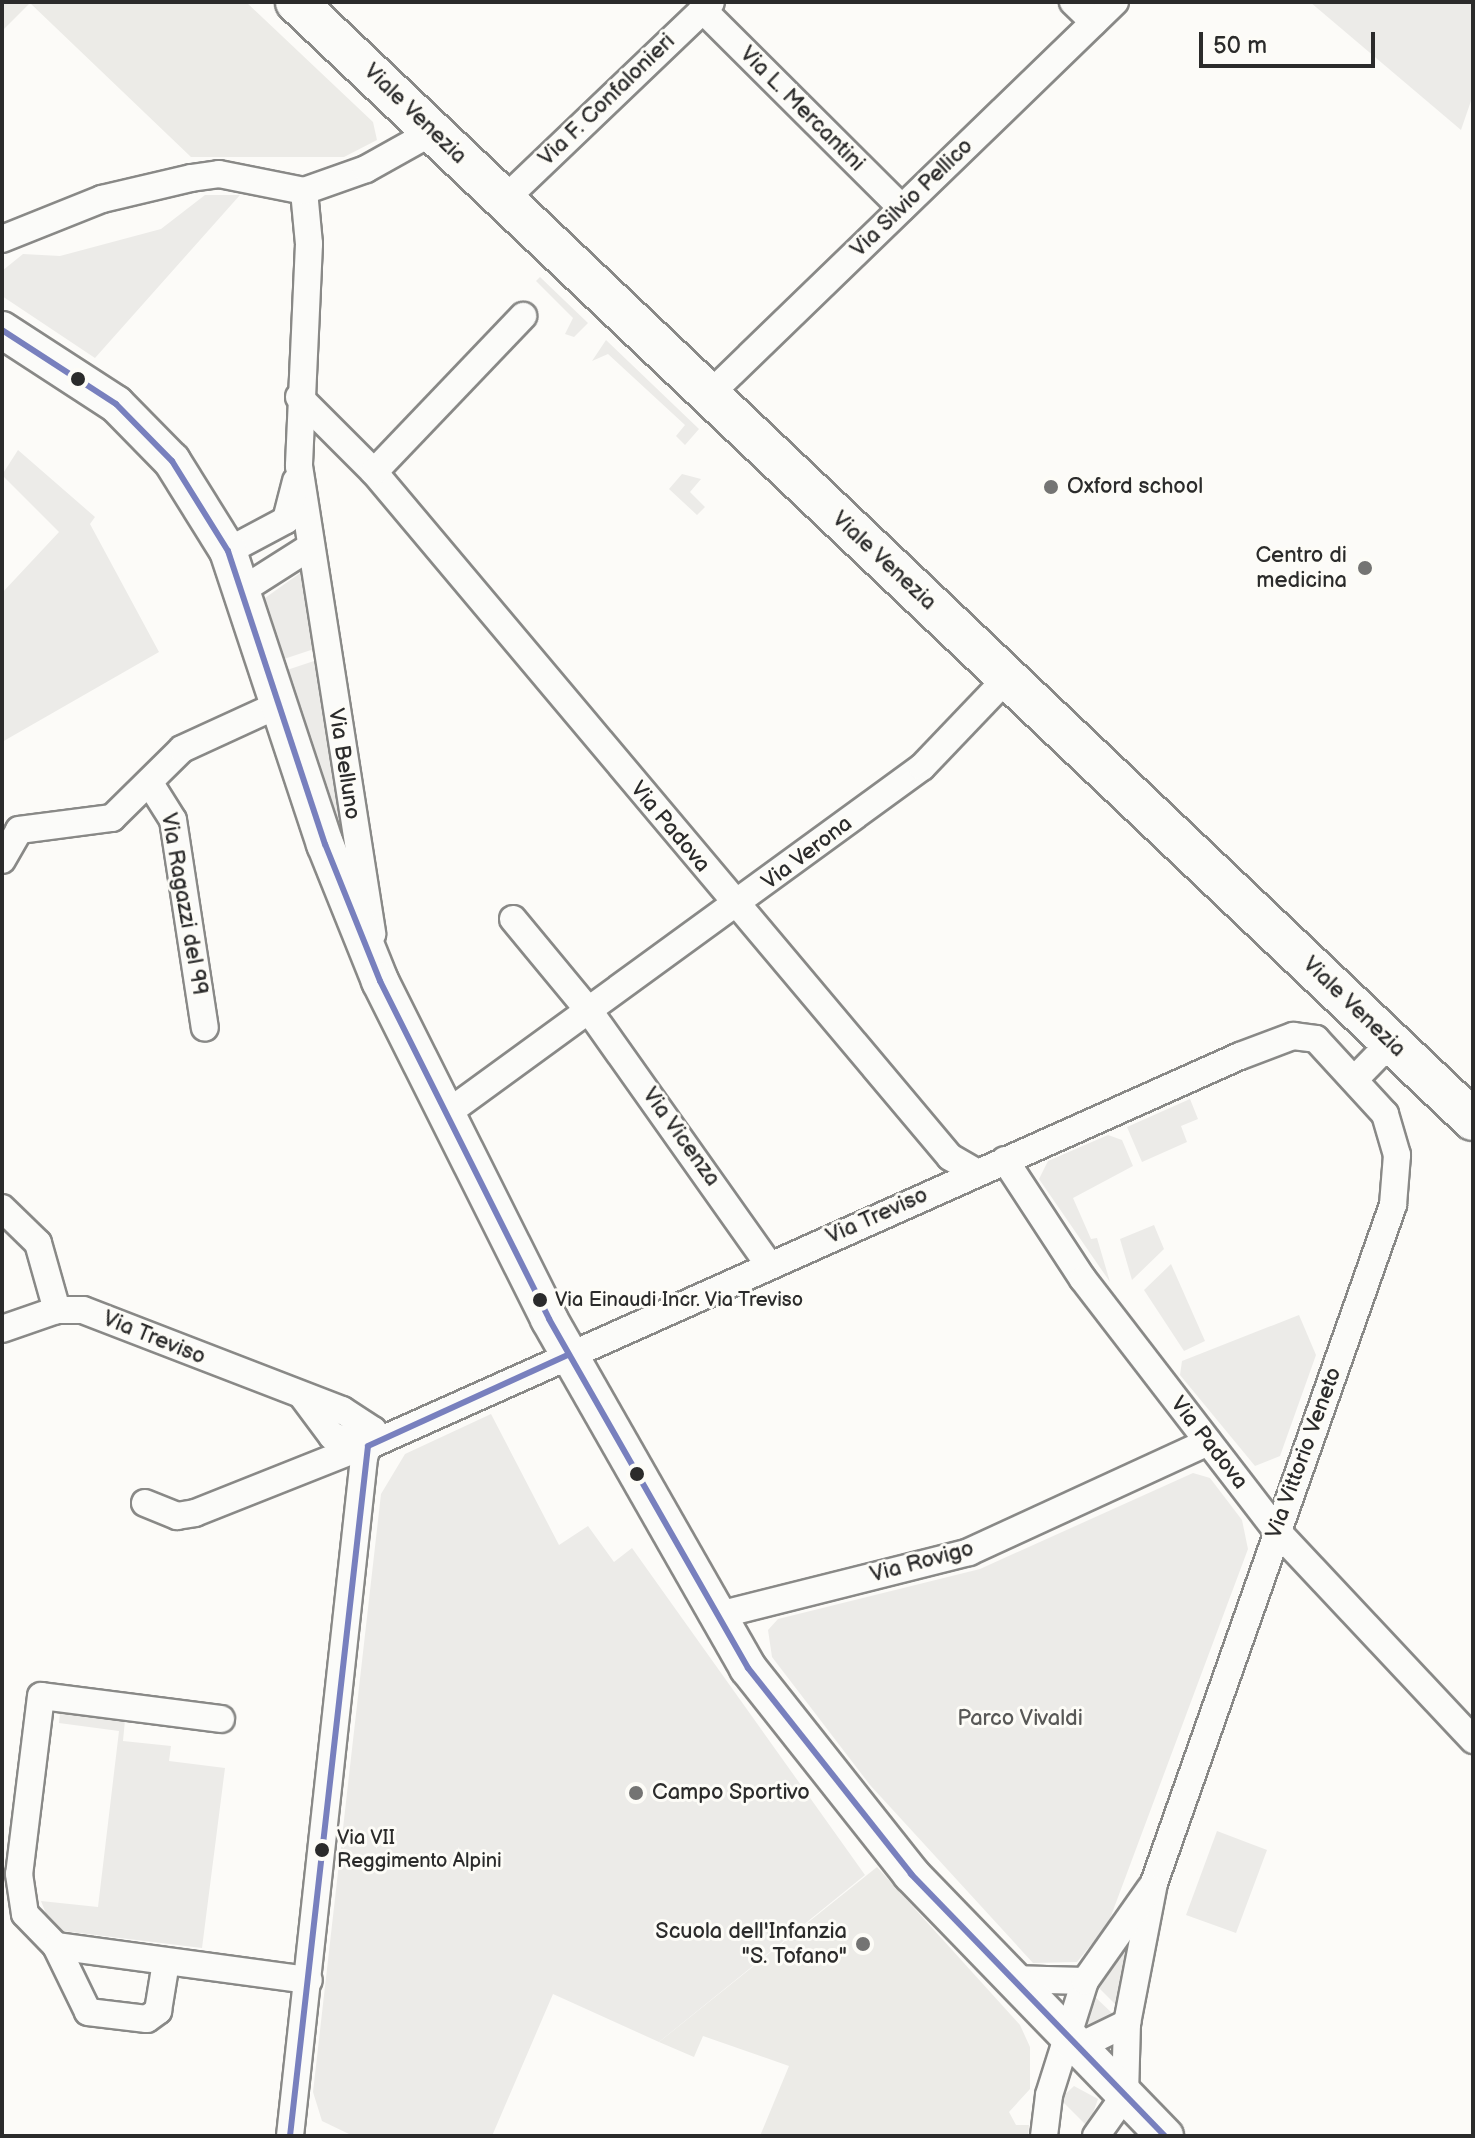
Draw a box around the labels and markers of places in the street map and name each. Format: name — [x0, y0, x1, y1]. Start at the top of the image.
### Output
unlabelled marker — [70, 371, 86, 387]
place label: Oxford school — [1067, 474, 1203, 500]
marker: Oxford school — [1042, 478, 1060, 496]
place label: Centro di medicina — [1255, 542, 1347, 594]
marker: Centro di medicina — [1354, 557, 1376, 579]
place label: Via Einaudi Incr. Via Treviso — [555, 1288, 804, 1312]
marker: Via Einaudi Incr. Via Treviso — [532, 1292, 548, 1308]
unlabelled marker — [629, 1466, 645, 1482]
place label: Campo Sportivo — [652, 1780, 810, 1806]
marker: Campo Sportivo — [627, 1784, 645, 1802]
place label: Via VII Reggimento Alpini — [337, 1826, 502, 1873]
marker: Via VII Reggimento Alpini — [314, 1842, 330, 1858]
place label: Scuola dell'Infanzia "S. Tofano" — [655, 1918, 847, 1970]
marker: Scuola dell'Infanzia "S. Tofano" — [854, 1935, 872, 1953]

